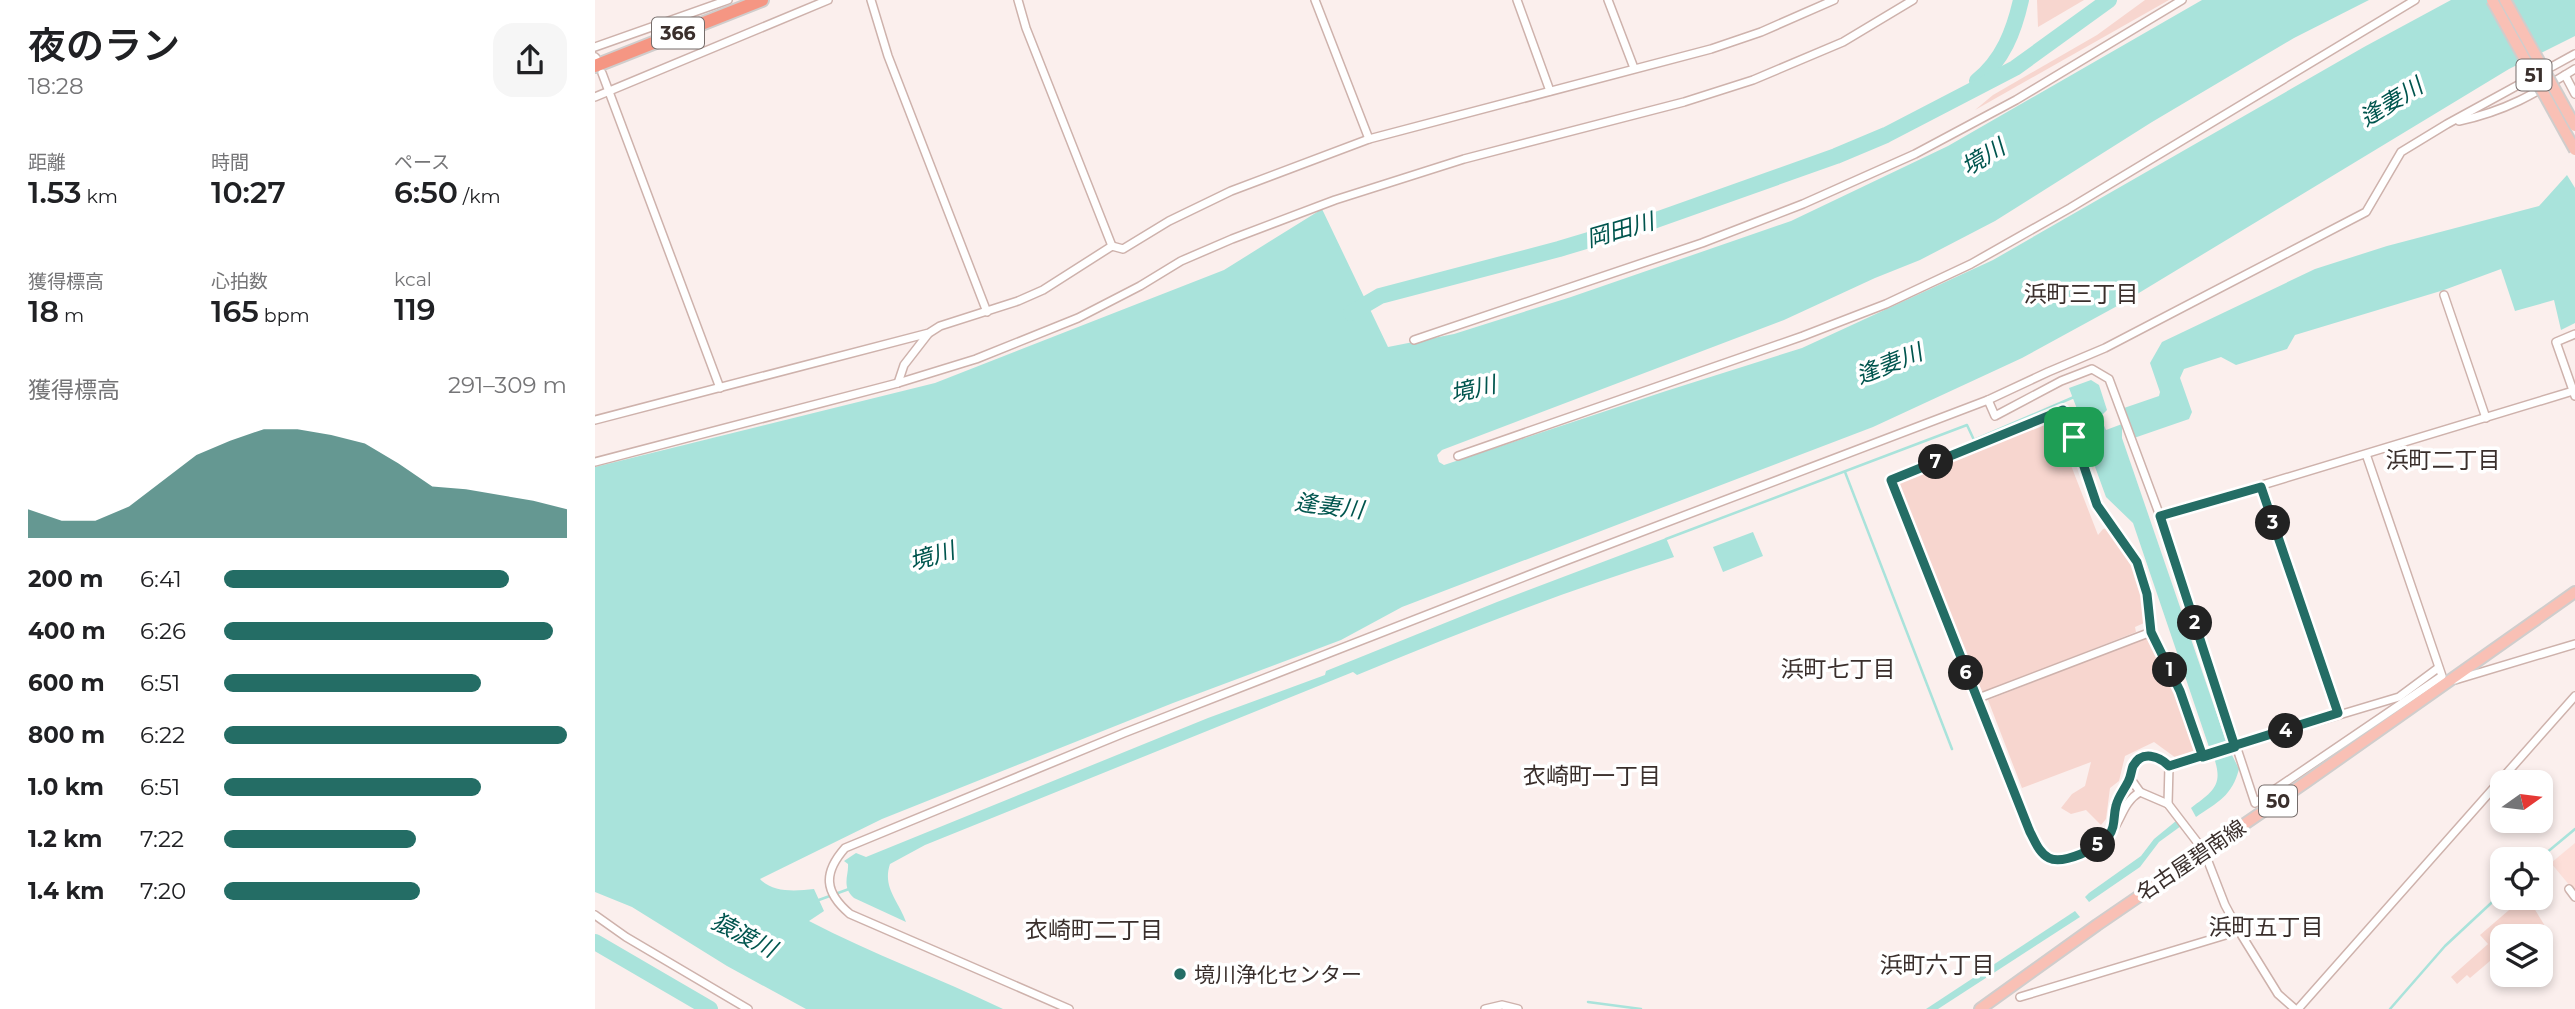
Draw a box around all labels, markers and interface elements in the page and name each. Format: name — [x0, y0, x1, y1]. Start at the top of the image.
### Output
road number: 366 — [652, 18, 704, 48]
text: 夜のラン — [28, 22, 180, 69]
button: share — [493, 23, 567, 97]
road number: 51 — [2517, 60, 2551, 90]
water label: 逢妻川 — [2354, 70, 2430, 132]
text: 18:28 — [28, 72, 84, 100]
water label: 境川 — [1956, 132, 2012, 181]
text: 距離 — [28, 151, 66, 174]
text: 時間 — [211, 151, 249, 174]
text: ペース — [394, 151, 450, 174]
text: 1.53 — [28, 174, 82, 211]
text: 10:27 — [211, 174, 286, 211]
text: 6:50 — [394, 174, 458, 211]
text: km — [82, 185, 118, 208]
text: /km — [458, 185, 501, 208]
water label: 岡田川 — [1583, 206, 1660, 253]
text: kcal — [394, 268, 432, 291]
text: 獲得標高 — [28, 270, 104, 293]
text: 心拍数 — [211, 270, 268, 293]
district label: 浜町三丁目 — [2024, 280, 2139, 308]
text: 119 — [394, 291, 436, 328]
text: 18 — [28, 293, 59, 330]
text: 165 — [211, 293, 259, 330]
text: m — [59, 304, 84, 327]
text: bpm — [259, 304, 310, 327]
water label: 逢妻川 — [1852, 337, 1929, 390]
water label: 境川 — [1447, 370, 1501, 408]
text: 291–309 m — [448, 371, 567, 399]
text: 獲得標高 — [28, 376, 120, 404]
pin — [2044, 407, 2104, 467]
icon: arrive — [2055, 418, 2093, 456]
pin: 7 — [1919, 444, 1953, 480]
district label: 浜町二丁目 — [2386, 446, 2501, 474]
text: 7 — [1930, 450, 1941, 473]
water label: 逢妻川 — [1293, 488, 1368, 524]
pin: 3 — [2255, 505, 2291, 540]
text: 3 — [2267, 511, 2278, 534]
water label: 境川 — [906, 535, 961, 576]
text: 200 m — [28, 565, 103, 593]
text: 6:41 — [140, 565, 182, 593]
pin: 2 — [2177, 606, 2213, 640]
text: 2 — [2189, 611, 2200, 634]
text: 400 m — [28, 617, 106, 645]
text: 6:26 — [140, 617, 186, 645]
pin: 1 — [2153, 652, 2187, 688]
district label: 浜町七丁目 — [1781, 655, 1896, 683]
pin: 6 — [1949, 656, 1983, 690]
text: 1 — [2166, 658, 2173, 681]
text: 6 — [1959, 661, 1972, 684]
text: 600 m — [28, 669, 105, 697]
text: 6:51 — [140, 669, 180, 697]
pin: 4 — [2269, 714, 2303, 748]
text: 4 — [2279, 719, 2292, 742]
text: 800 m — [28, 721, 105, 749]
text: 6:22 — [140, 721, 185, 749]
district label: 衣崎町一丁目 — [1523, 762, 1661, 790]
north arrow — [2490, 770, 2553, 833]
map controls — [2490, 770, 2553, 987]
text: 1.0 km — [28, 773, 104, 801]
text: 6:51 — [140, 773, 180, 801]
road number: 50 — [2259, 786, 2297, 816]
street label: 名古屋碧南線 — [2132, 814, 2250, 906]
text: 1.2 km — [28, 825, 102, 853]
text: 7:22 — [140, 825, 184, 853]
pin: 5 — [2081, 828, 2115, 862]
text: 5 — [2092, 833, 2103, 856]
button: locate — [2490, 847, 2553, 910]
text: 1.4 km — [28, 877, 105, 905]
text: 7:20 — [140, 877, 186, 905]
water label: 猿渡川 — [707, 907, 784, 964]
district label: 浜町五丁目 — [2209, 913, 2324, 941]
district label: 衣崎町二丁目 — [1025, 916, 1163, 944]
button: layers — [2490, 924, 2553, 987]
district label: 浜町六丁目 — [1880, 951, 1995, 979]
place label: 境川浄化センター — [1194, 962, 1362, 987]
marker: 境川浄化センター — [1172, 966, 1188, 982]

